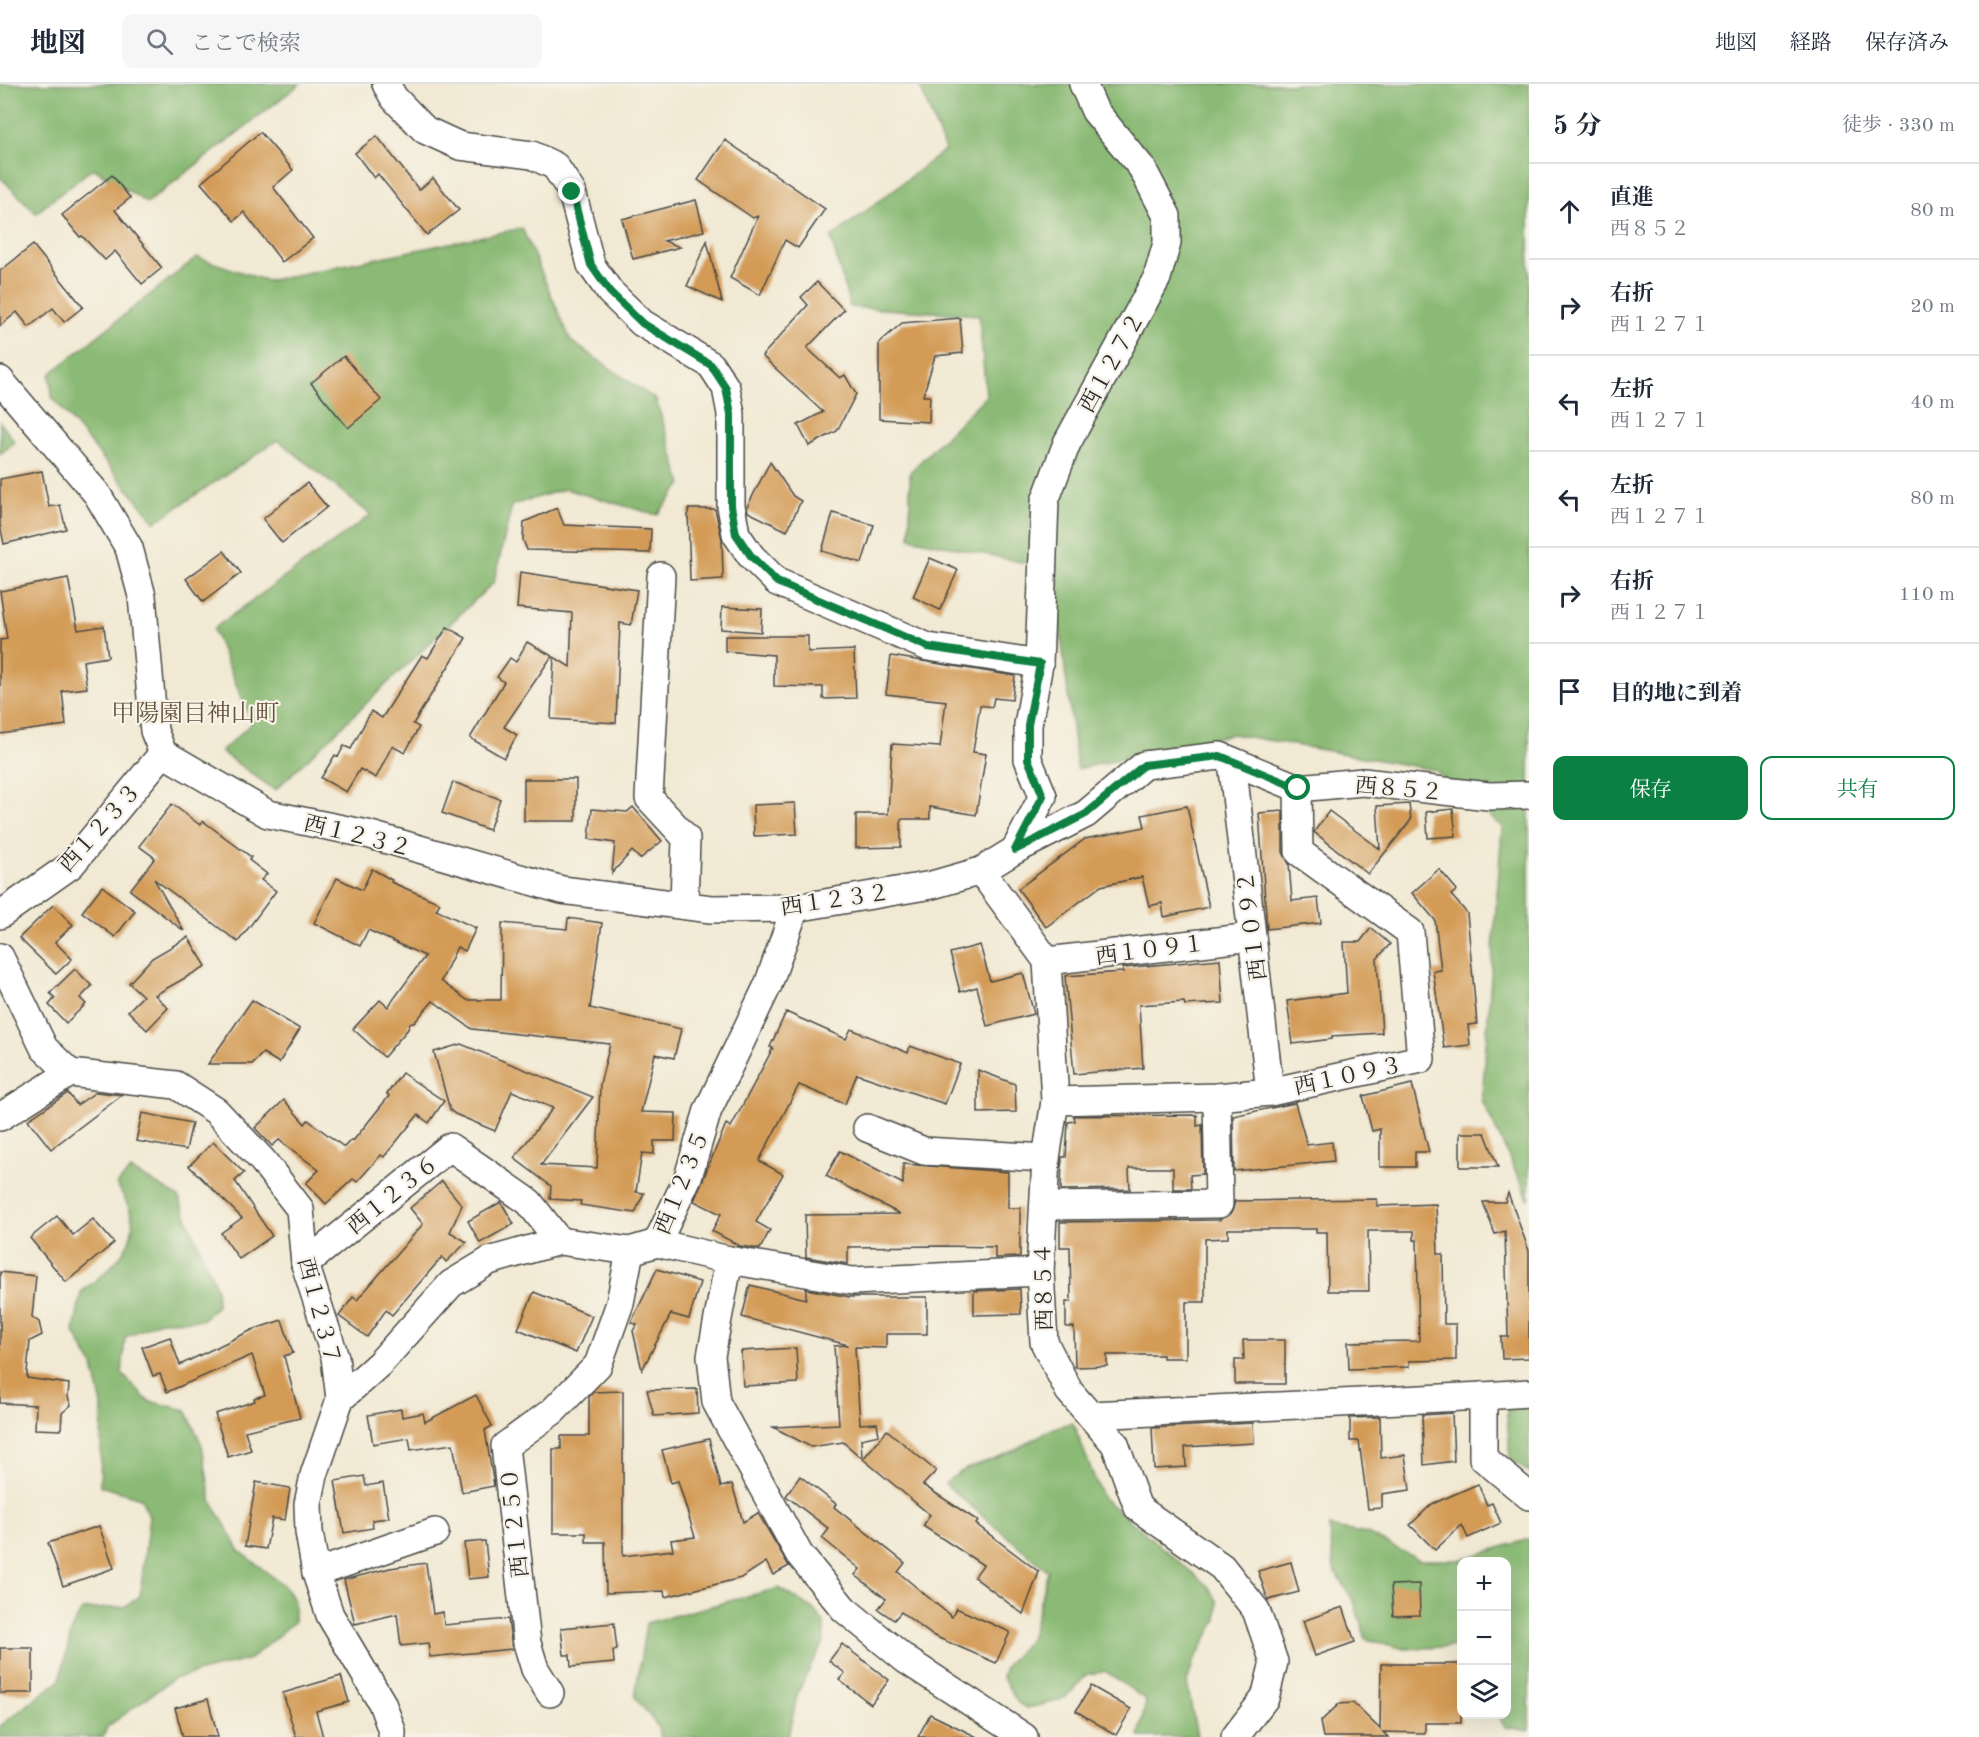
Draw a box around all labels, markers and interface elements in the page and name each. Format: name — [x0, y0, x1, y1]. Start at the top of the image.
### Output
search box — [122, 14, 542, 68]
icon: search — [143, 25, 176, 58]
text: 地図 — [30, 31, 86, 59]
text: ここで検索 — [191, 33, 301, 55]
text: 地図 — [1715, 33, 1757, 54]
text: 経路 — [1790, 33, 1832, 54]
text: 保存済み — [1865, 33, 1949, 54]
text: 5 分 — [1553, 114, 1601, 140]
text: 徒歩 · 330 m — [1842, 116, 1955, 136]
route end — [558, 178, 584, 204]
text: 直進 — [1610, 187, 1654, 209]
icon: ahead — [1553, 195, 1586, 228]
text: 80 m — [1910, 201, 1955, 221]
text: 西８５２ — [1610, 220, 1690, 240]
text: 右折 — [1610, 283, 1654, 305]
icon: right — [1553, 291, 1586, 324]
text: 20 m — [1910, 297, 1955, 317]
street label: 西１２７２ — [1075, 309, 1149, 416]
text: 西１２７１ — [1610, 316, 1710, 336]
text: 左折 — [1610, 379, 1654, 401]
icon: left — [1553, 387, 1586, 420]
text: 40 m — [1910, 393, 1955, 413]
text: 西１２７１ — [1610, 412, 1710, 432]
text: 左折 — [1610, 475, 1654, 497]
icon: left — [1553, 483, 1586, 516]
text: 80 m — [1910, 489, 1955, 509]
text: 西１２７１ — [1610, 508, 1710, 528]
text: 右折 — [1610, 571, 1654, 593]
icon: right — [1553, 579, 1586, 612]
text: 110 m — [1899, 585, 1955, 605]
text: 西１２７１ — [1610, 604, 1710, 624]
icon: arrive — [1553, 675, 1586, 708]
text: 目的地に到着 — [1610, 683, 1742, 705]
district label: 甲陽園目神山町 — [111, 700, 279, 727]
button: 保存 — [1553, 756, 1748, 820]
button: 共有 — [1760, 756, 1955, 820]
street label: 西８５２ — [1354, 773, 1444, 805]
route start — [1284, 774, 1310, 800]
street label: 西１２３３ — [54, 779, 145, 877]
street label: 西１２３２ — [301, 811, 414, 861]
street label: 西１０９２ — [1233, 870, 1271, 982]
street label: 西１２３２ — [779, 880, 891, 920]
street label: 西１０９１ — [1094, 931, 1206, 969]
street label: 西１０９３ — [1292, 1053, 1405, 1099]
street label: 西１２３５ — [650, 1127, 714, 1238]
street label: 西１２３６ — [342, 1151, 443, 1239]
street label: 西８５４ — [1031, 1243, 1057, 1331]
street label: 西１２３７ — [293, 1255, 345, 1367]
street label: 西１２５０ — [497, 1467, 533, 1579]
map controls — [1457, 1557, 1511, 1719]
button: + — [1457, 1557, 1511, 1611]
button: − — [1457, 1611, 1511, 1665]
button: layers — [1457, 1665, 1511, 1719]

